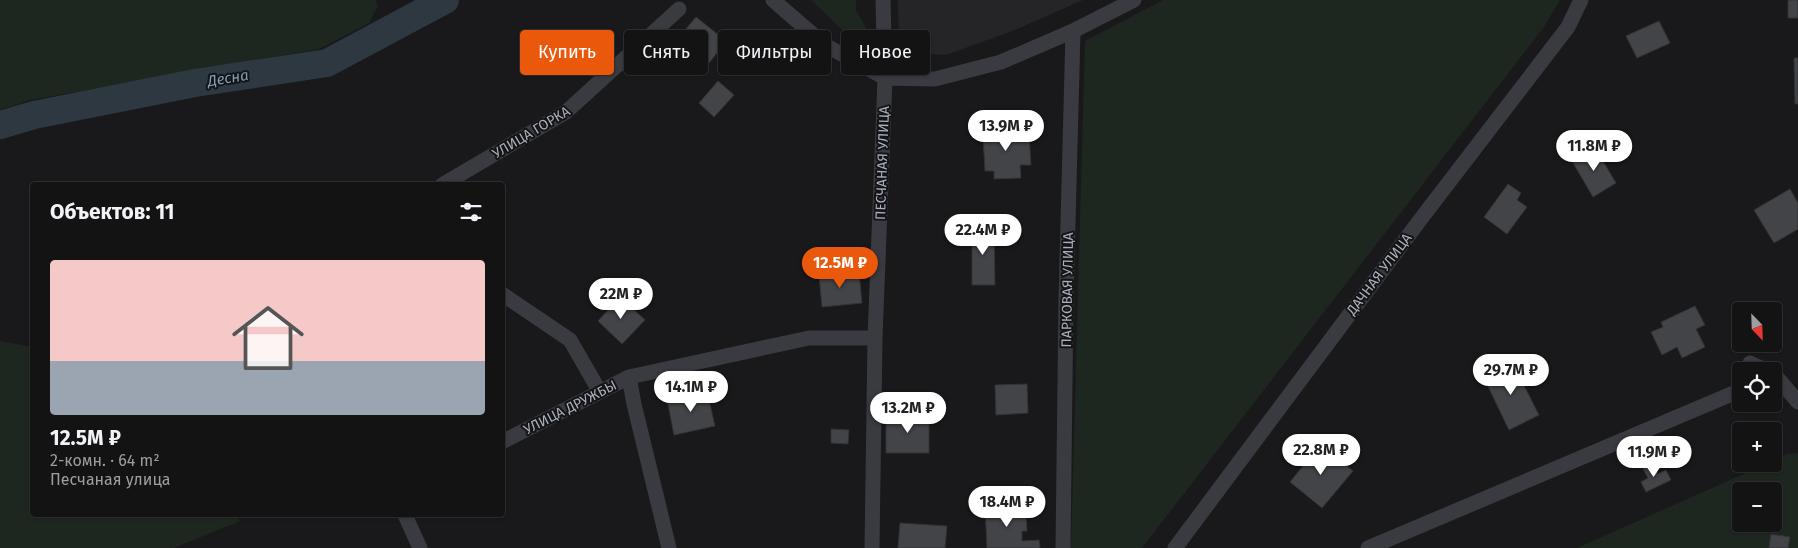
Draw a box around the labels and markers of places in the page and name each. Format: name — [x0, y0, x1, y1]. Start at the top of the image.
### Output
pin: 13.9M ₽ — [960, 110, 1052, 152]
pin: 11.8M ₽ — [1548, 130, 1640, 172]
pin: 22.4M ₽ — [937, 214, 1029, 256]
pin: 12.5M ₽ — [794, 246, 886, 289]
pin: 22M ₽ — [586, 278, 656, 320]
pin: 29.7M ₽ — [1465, 354, 1557, 396]
pin: 14.1M ₽ — [645, 370, 737, 413]
pin: 13.2M ₽ — [862, 392, 954, 434]
pin: 22.8M ₽ — [1275, 434, 1367, 476]
pin: 11.9M ₽ — [1608, 436, 1700, 478]
pin: 18.4M ₽ — [961, 486, 1053, 528]

